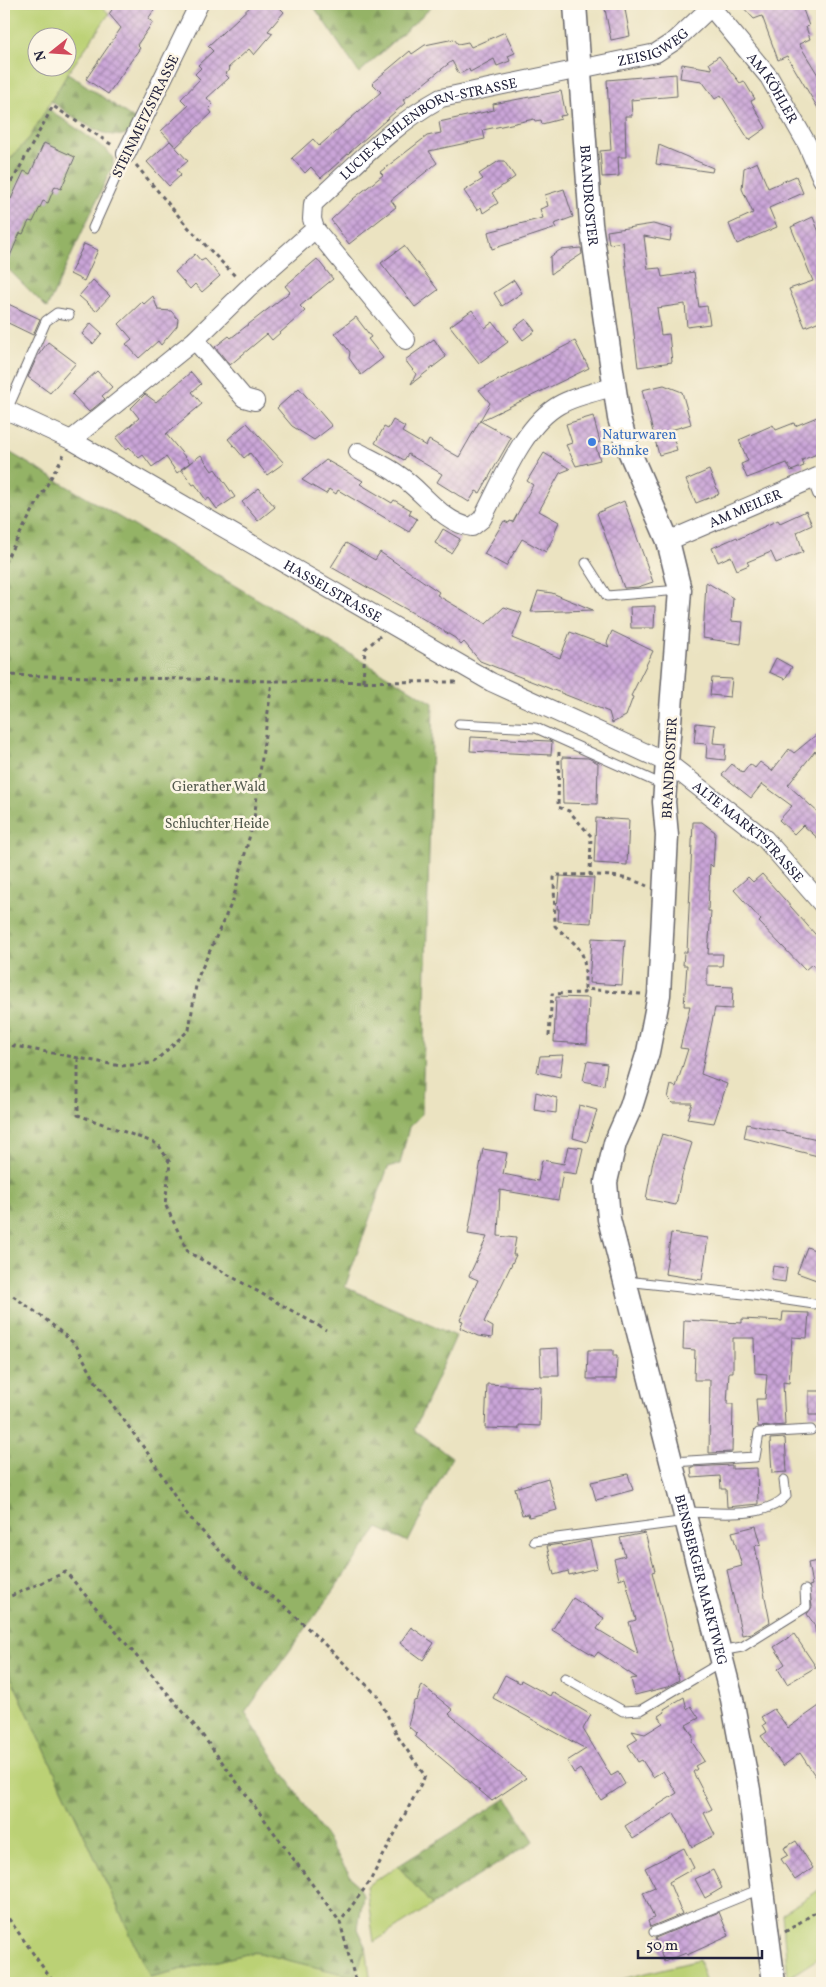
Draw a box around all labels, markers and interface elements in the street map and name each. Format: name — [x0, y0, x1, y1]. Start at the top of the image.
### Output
street label: ZEISIGWEG — [616, 24, 694, 72]
north arrow — [28, 28, 78, 78]
text: N — [30, 48, 52, 63]
street label: AM KÖHLER — [742, 49, 802, 128]
street label: STEINMETZSTRASSE — [108, 52, 184, 181]
street label: LUCIE-KAHLENBORN-STRASSE — [336, 74, 519, 185]
street label: BRANDROSTER — [574, 144, 602, 248]
place label: Naturwaren Böhnke — [602, 426, 677, 461]
marker: Naturwaren Böhnke — [586, 436, 598, 448]
street label: AM MEILER — [706, 485, 786, 533]
street label: HASSELSTRASSE — [279, 556, 385, 628]
street label: BRANDROSTER — [658, 716, 683, 819]
park label: Gierather Wald — [172, 778, 266, 797]
street label: ALTE MARKTSTRASSE — [688, 778, 807, 887]
park label: Schluchter Heide — [165, 815, 270, 834]
street label: BENSBERGER MARKTWEG — [669, 1493, 731, 1667]
scale bar — [638, 1927, 762, 1959]
text: 50 m — [646, 1936, 678, 1957]

